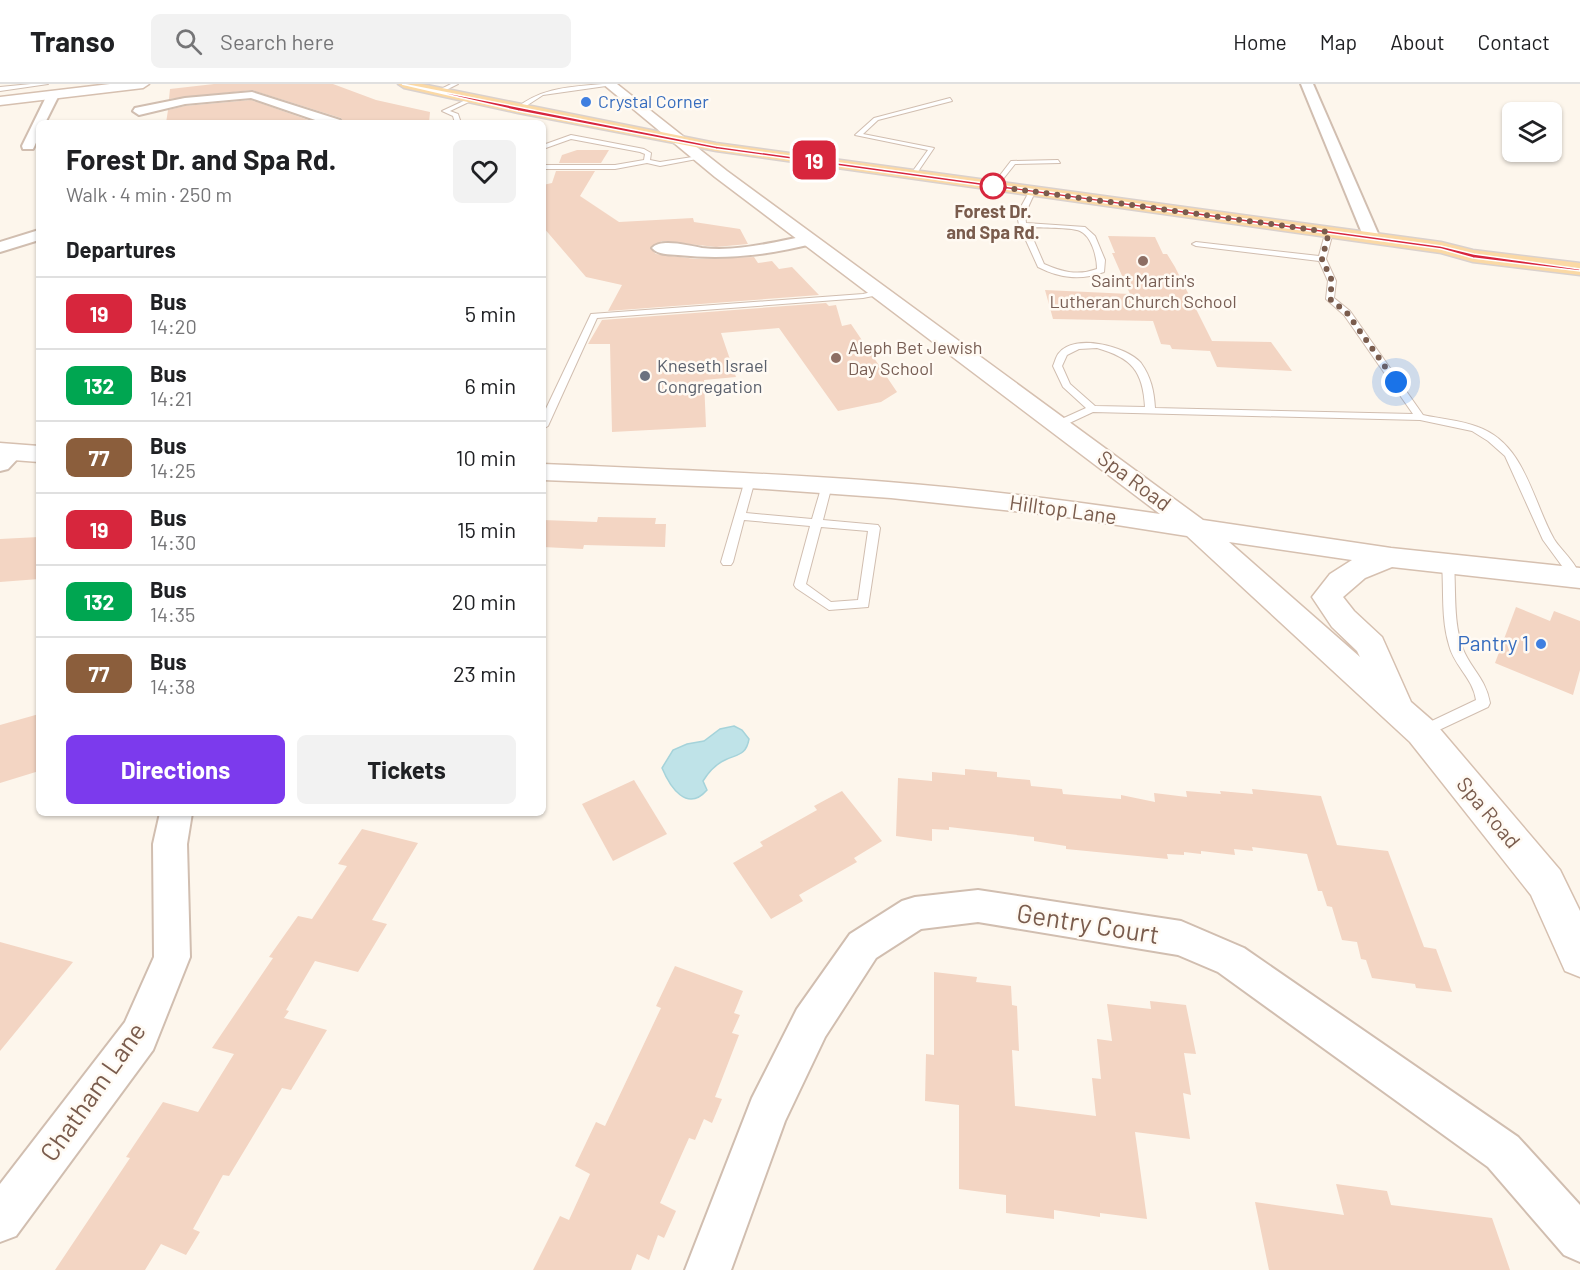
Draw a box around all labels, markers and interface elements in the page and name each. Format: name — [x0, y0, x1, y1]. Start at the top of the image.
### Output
search box — [151, 14, 571, 68]
text: Transo — [30, 24, 115, 58]
icon: search — [172, 25, 205, 58]
text: Search here — [220, 28, 334, 54]
text: Home — [1233, 29, 1287, 54]
text: Map — [1320, 29, 1357, 54]
text: About — [1390, 29, 1445, 54]
text: Contact — [1478, 29, 1550, 54]
place label: Crystal Corner — [598, 90, 709, 112]
marker: Crystal Corner — [579, 95, 593, 109]
map controls — [1502, 102, 1562, 162]
button: layers — [1502, 102, 1562, 162]
button: heart — [453, 140, 516, 203]
line badge: 19 — [787, 140, 841, 180]
text: Forest Dr. and Spa Rd. — [66, 142, 336, 176]
text: 19 — [805, 148, 823, 173]
marker: Forest Dr. and Spa Rd. — [980, 173, 1006, 199]
text: Walk · 4 min · 250 m — [66, 182, 232, 206]
place label: Forest Dr. and Spa Rd. — [946, 200, 1040, 243]
text: Departures — [66, 236, 176, 262]
marker: Saint Martin's Lutheran Church School — [1136, 254, 1150, 268]
place label: Saint Martin's Lutheran Church School — [1049, 269, 1237, 312]
text: Bus — [150, 288, 187, 314]
text: 5 min — [465, 300, 516, 326]
text: 19 — [90, 301, 108, 326]
text: 14:20 — [150, 314, 197, 338]
place label: Aleph Bet Jewish Day School — [848, 336, 982, 379]
marker: Aleph Bet Jewish Day School — [829, 351, 843, 365]
place label: Kneseth Israel Congregation — [657, 354, 768, 397]
text: Bus — [150, 360, 187, 386]
your location — [1381, 367, 1411, 397]
marker: Kneseth Israel Congregation — [638, 369, 652, 383]
text: 6 min — [465, 372, 516, 398]
text: 132 — [84, 373, 114, 398]
text: 14:21 — [150, 386, 192, 410]
text: Bus — [150, 432, 187, 458]
text: 10 min — [456, 444, 516, 470]
street label: Spa Road — [1093, 444, 1176, 515]
text: 77 — [89, 445, 109, 470]
text: 14:25 — [150, 458, 196, 482]
street label: Hilltop Lane — [1008, 489, 1119, 528]
text: Bus — [150, 504, 187, 530]
text: 15 min — [457, 516, 516, 542]
text: 19 — [90, 517, 108, 542]
text: 14:30 — [150, 530, 196, 554]
text: Bus — [150, 576, 187, 602]
text: 20 min — [452, 588, 516, 614]
text: 132 — [84, 589, 114, 614]
text: 14:35 — [150, 602, 195, 626]
place label: Pantry 1 — [1457, 630, 1529, 655]
marker: Pantry 1 — [1534, 637, 1548, 651]
text: Bus — [150, 648, 187, 674]
text: 23 min — [453, 660, 516, 686]
text: 77 — [89, 661, 109, 686]
text: 14:38 — [150, 674, 196, 698]
button: Directions — [66, 735, 285, 804]
button: Tickets — [297, 735, 516, 804]
street label: Spa Road — [1452, 771, 1526, 853]
street label: Gentry Court — [1015, 896, 1162, 949]
street label: Chatham Lane — [33, 1016, 151, 1166]

